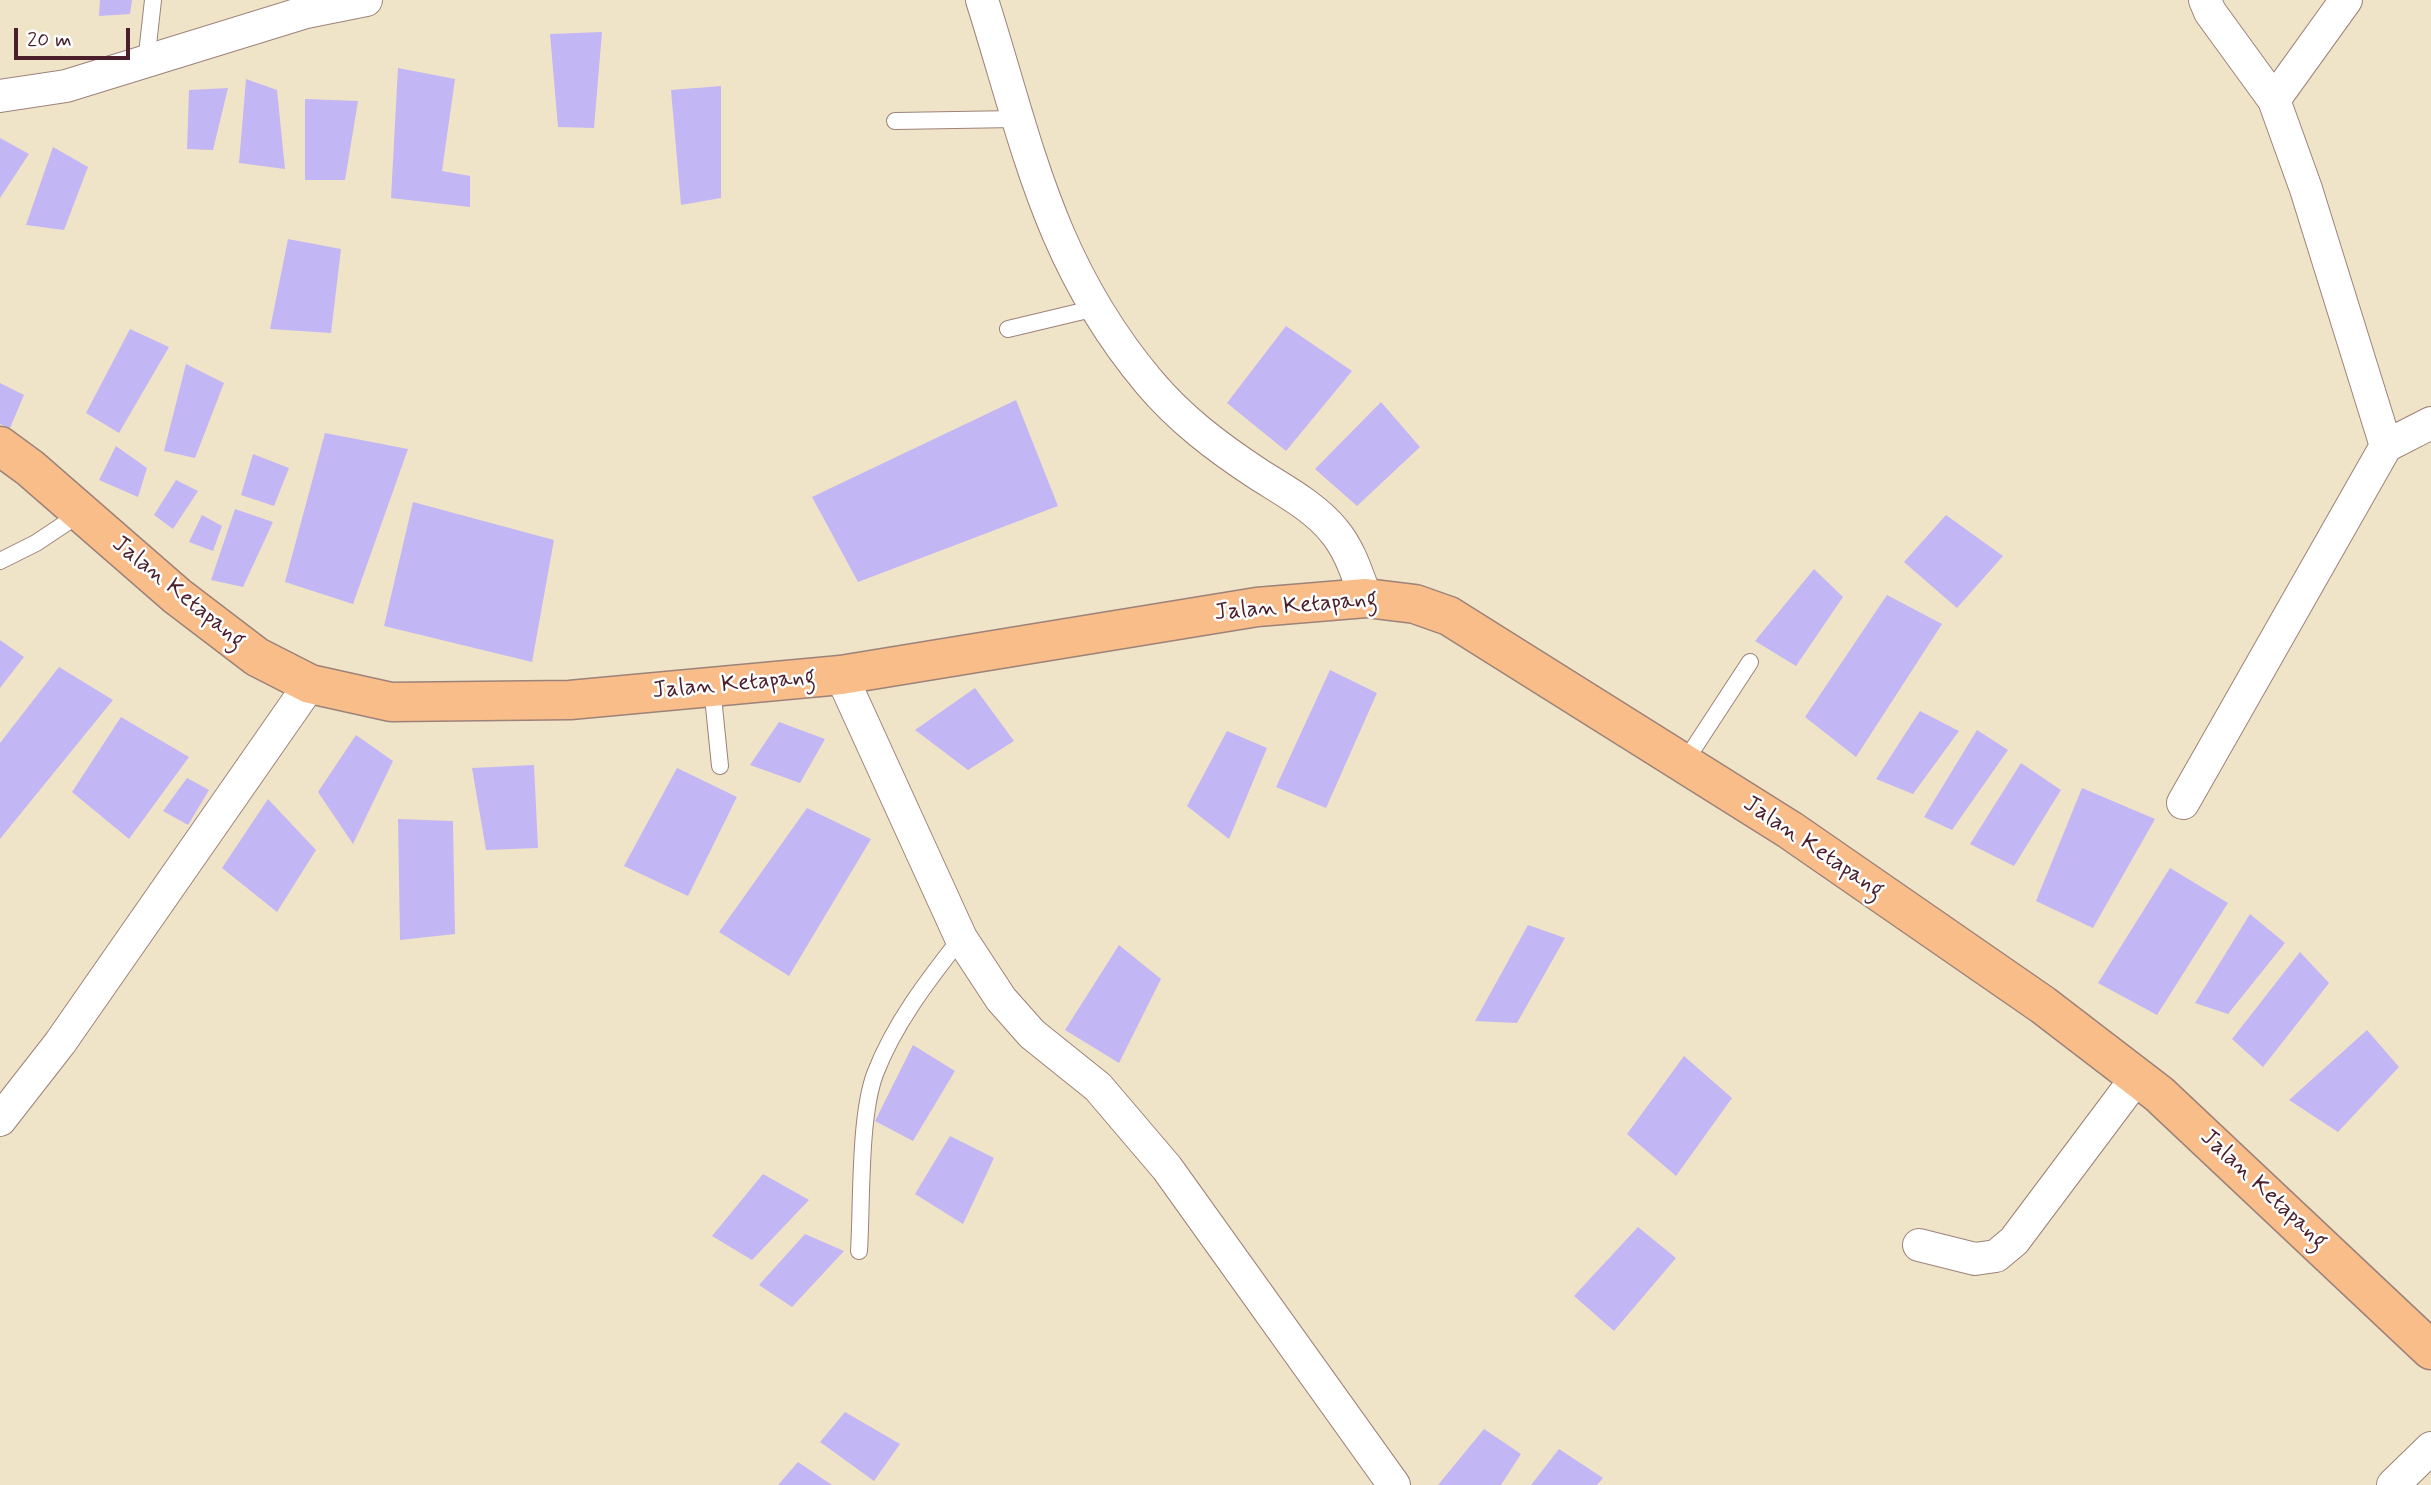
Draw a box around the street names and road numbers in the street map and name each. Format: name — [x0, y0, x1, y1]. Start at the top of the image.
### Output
street label: Jalan Ketapang — [105, 530, 251, 656]
street label: Jalan Ketapang — [1213, 586, 1379, 628]
street label: Jalan Ketapang — [651, 664, 817, 706]
street label: Jalan Ketapang — [1737, 790, 1889, 906]
street label: Jalan Ketapang — [2193, 1124, 2333, 1256]

